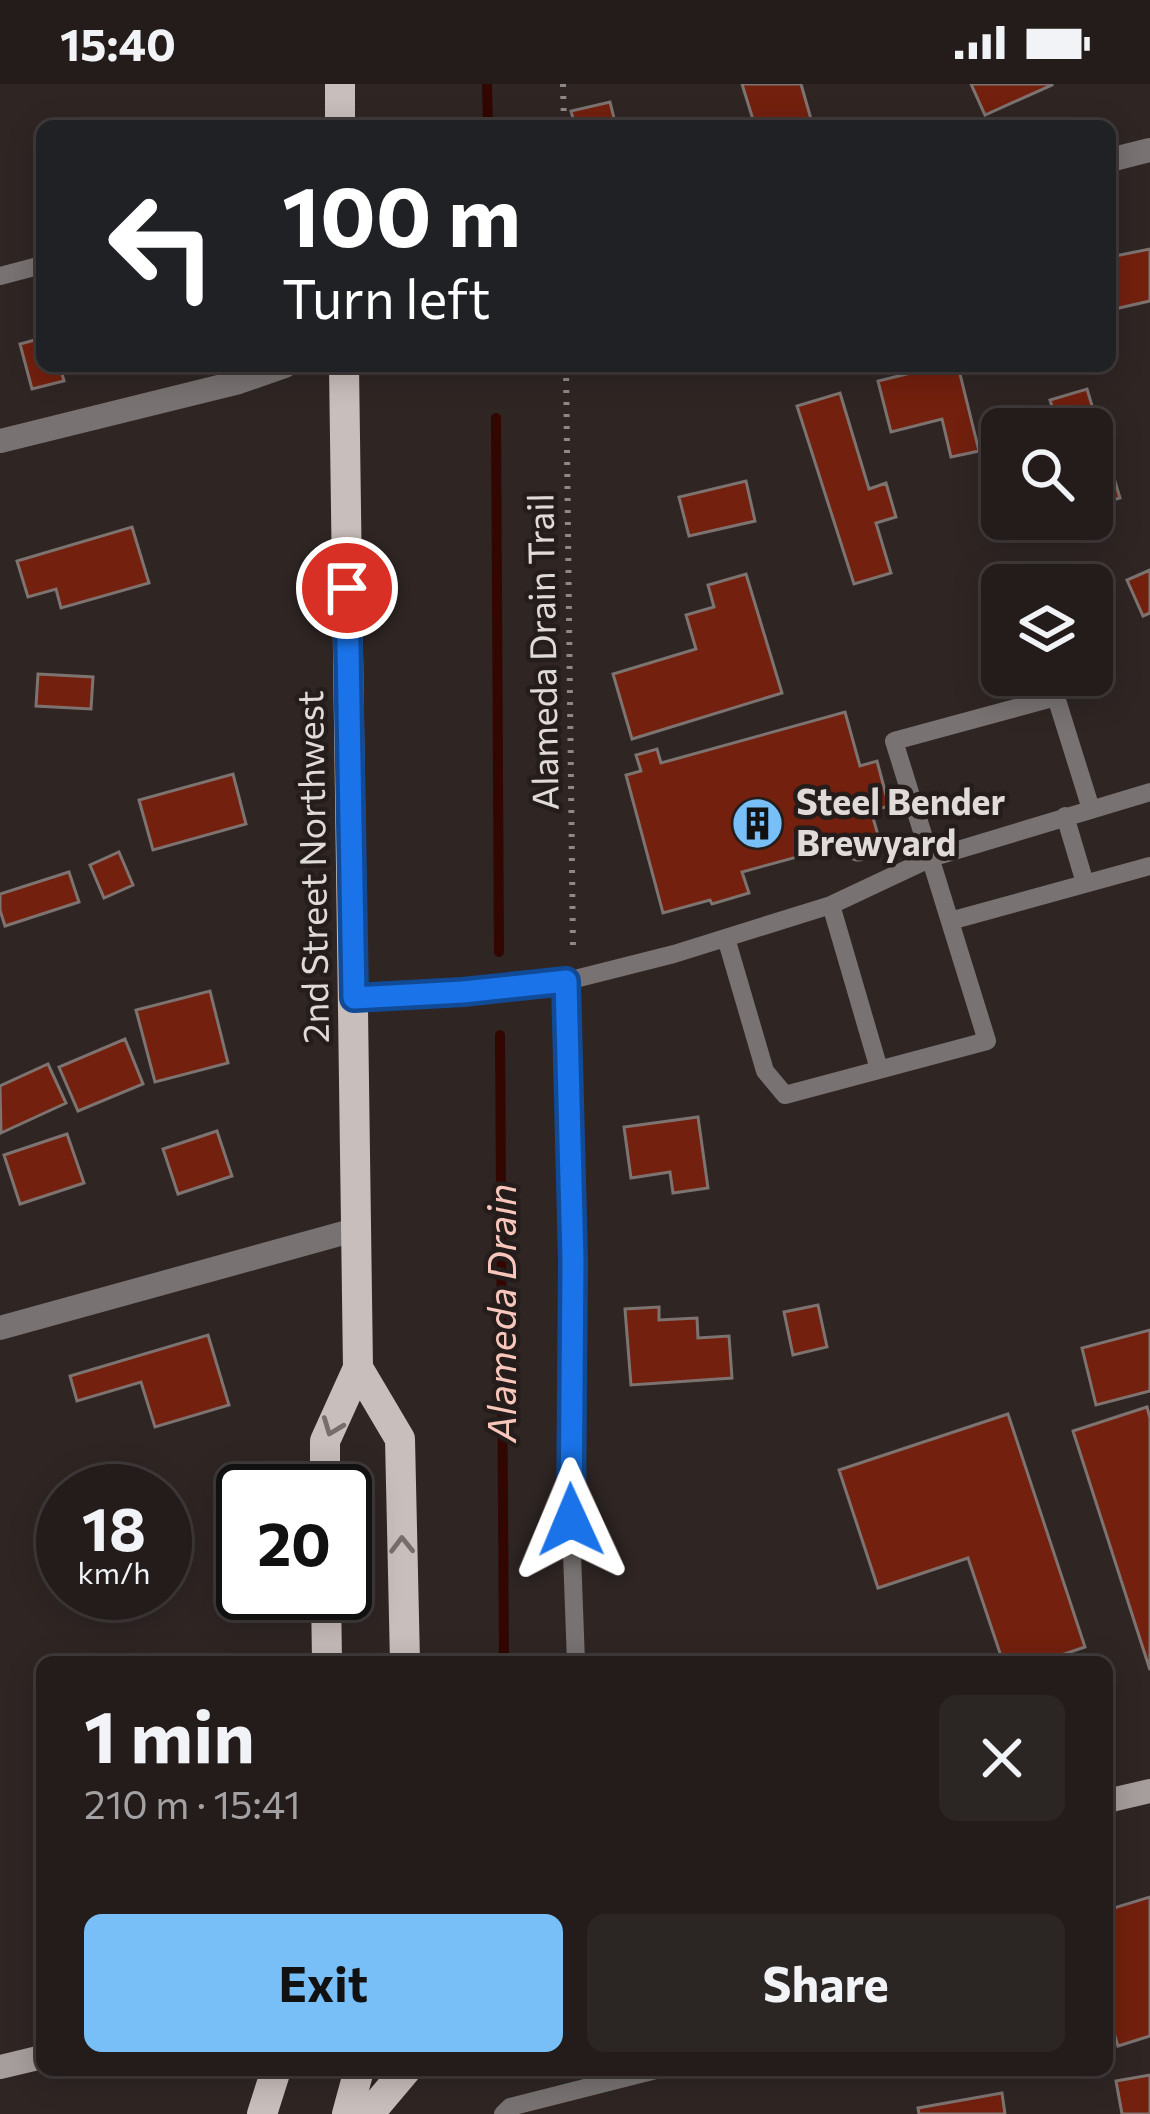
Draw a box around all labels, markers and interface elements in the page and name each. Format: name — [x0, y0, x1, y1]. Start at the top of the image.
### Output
text: 15:40 — [60, 15, 176, 70]
text: 100 m — [282, 162, 521, 264]
icon: left — [84, 168, 240, 324]
text: Turn left — [282, 264, 490, 330]
map controls — [981, 408, 1113, 696]
button: search — [981, 408, 1113, 540]
street label: Alameda Drain Trail — [516, 493, 566, 811]
pin — [296, 537, 398, 639]
icon: arrive — [314, 555, 380, 621]
button: layers — [981, 564, 1113, 696]
street label: 2nd Street Northwest — [286, 690, 336, 1044]
place label: Steel Bender Brewyard — [796, 778, 1006, 863]
building icon: Steel Bender Brewyard — [729, 795, 785, 851]
water label: Alameda Drain — [476, 1184, 524, 1443]
one-way arrow — [322, 1416, 347, 1437]
position arrow — [508, 1457, 634, 1583]
speed limit sign: 20 — [216, 1464, 372, 1620]
text: 18 — [82, 1490, 146, 1563]
one-way arrow — [390, 1535, 416, 1554]
text: km/h — [78, 1553, 150, 1590]
text: 1 min — [84, 1690, 255, 1778]
button: close — [939, 1695, 1065, 1821]
text: 210 m · 15:41 — [84, 1779, 301, 1827]
button: Exit — [84, 1914, 563, 2052]
button: Share — [587, 1914, 1065, 2052]

